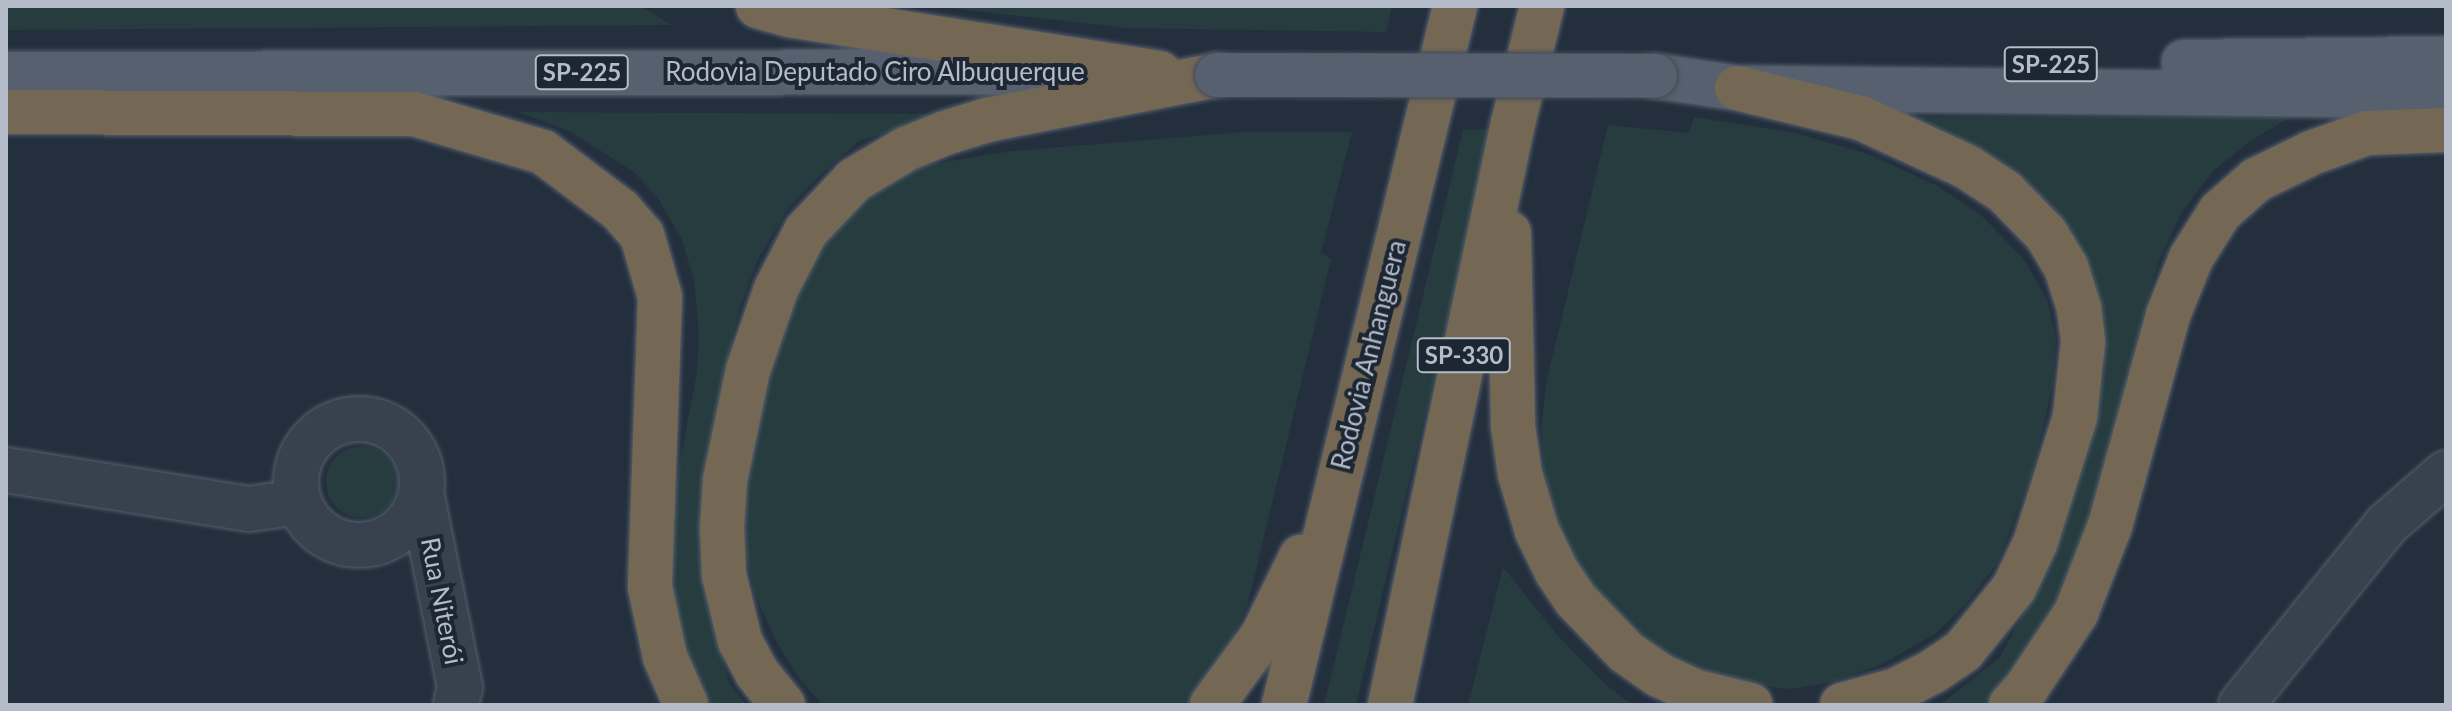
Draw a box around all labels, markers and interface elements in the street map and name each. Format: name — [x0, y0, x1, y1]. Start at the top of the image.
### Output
road number: SP-225 — [2003, 44, 2099, 84]
road number: SP-225 — [534, 52, 630, 92]
street label: Rodovia Deputado Ciro Albuquerque — [665, 56, 1085, 88]
street label: Rodovia Anhanguera — [1325, 237, 1413, 473]
road number: SP-330 — [1416, 335, 1512, 375]
street label: Rua Niterói — [414, 535, 470, 667]

